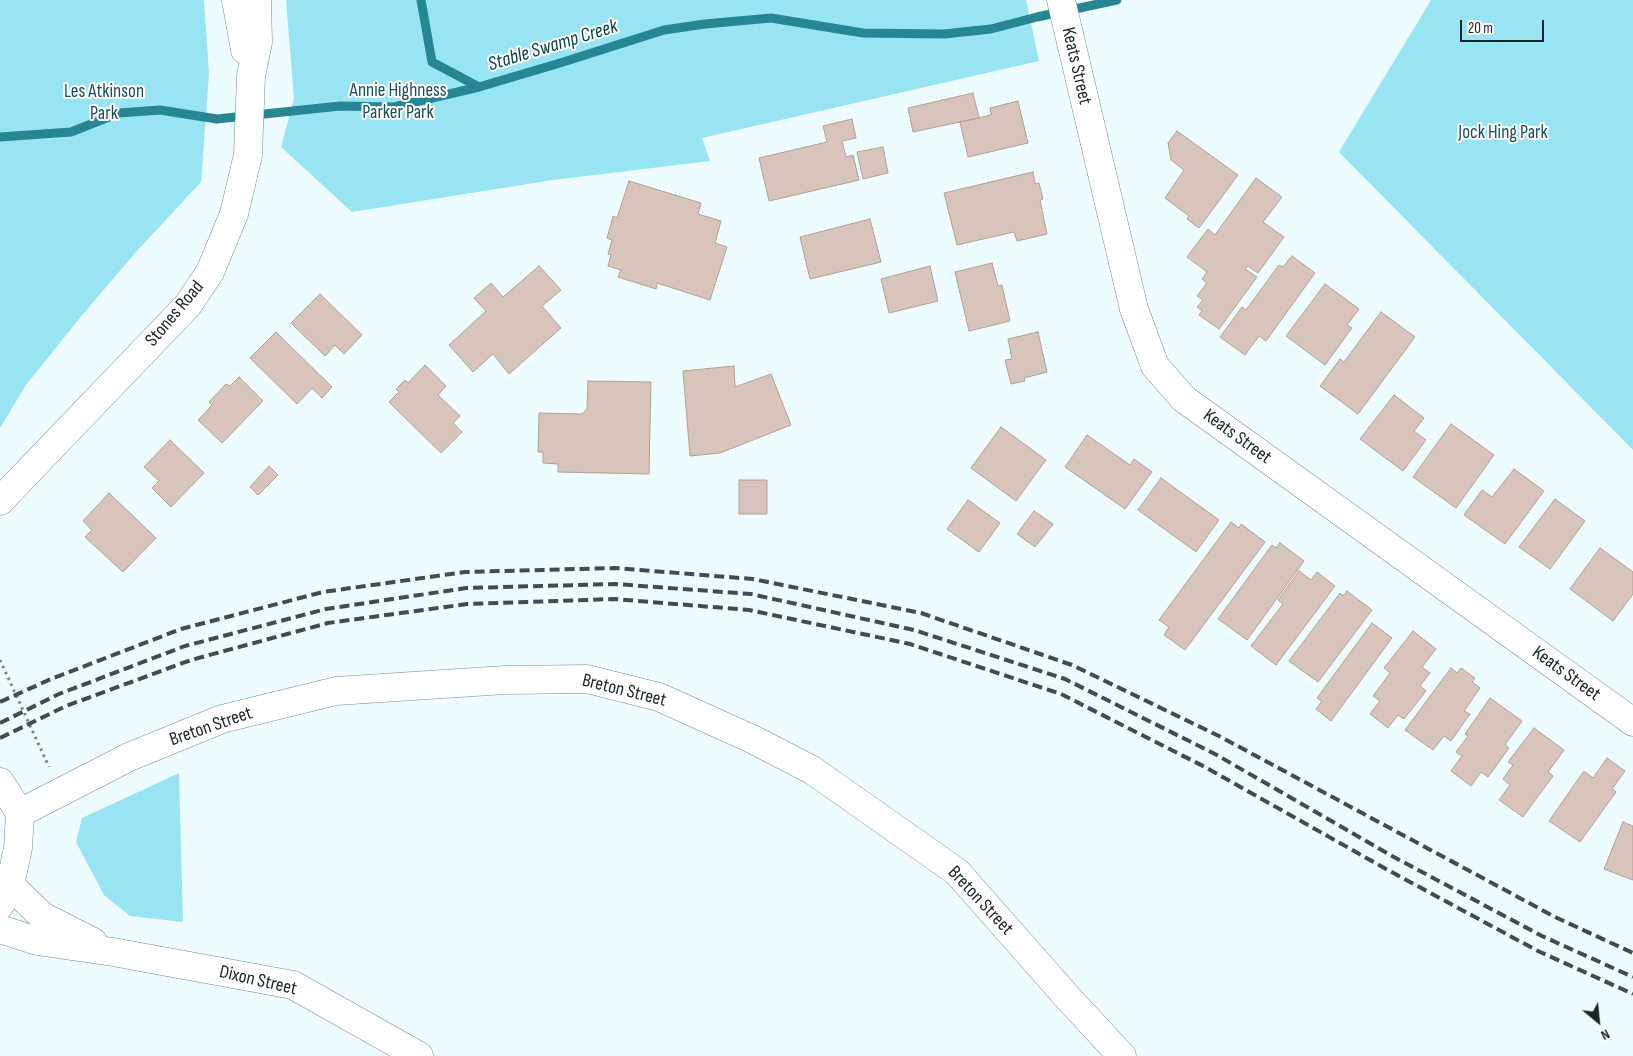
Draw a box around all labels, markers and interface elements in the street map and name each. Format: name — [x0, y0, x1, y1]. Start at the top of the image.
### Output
scale bar — [1463, 10, 1547, 42]
water label: Stable Swamp Creek — [485, 15, 621, 77]
text: 20 m — [1468, 19, 1493, 38]
street label: Keats Street — [1056, 25, 1096, 107]
park label: Annie Highness Parker Park — [349, 80, 447, 124]
park label: Les Atkinson Park — [64, 81, 144, 125]
park label: Jock Hing Park — [1458, 122, 1548, 144]
street label: Stones Road — [141, 276, 209, 352]
street label: Keats Street — [1198, 405, 1276, 469]
street label: Keats Street — [1527, 642, 1605, 706]
street label: Breton Street — [580, 670, 668, 712]
street label: Breton Street — [167, 702, 255, 752]
street label: Breton Street — [942, 862, 1018, 940]
street label: Dixon Street — [217, 961, 299, 1001]
north arrow — [1573, 996, 1623, 1046]
text: N — [1598, 1025, 1613, 1044]

